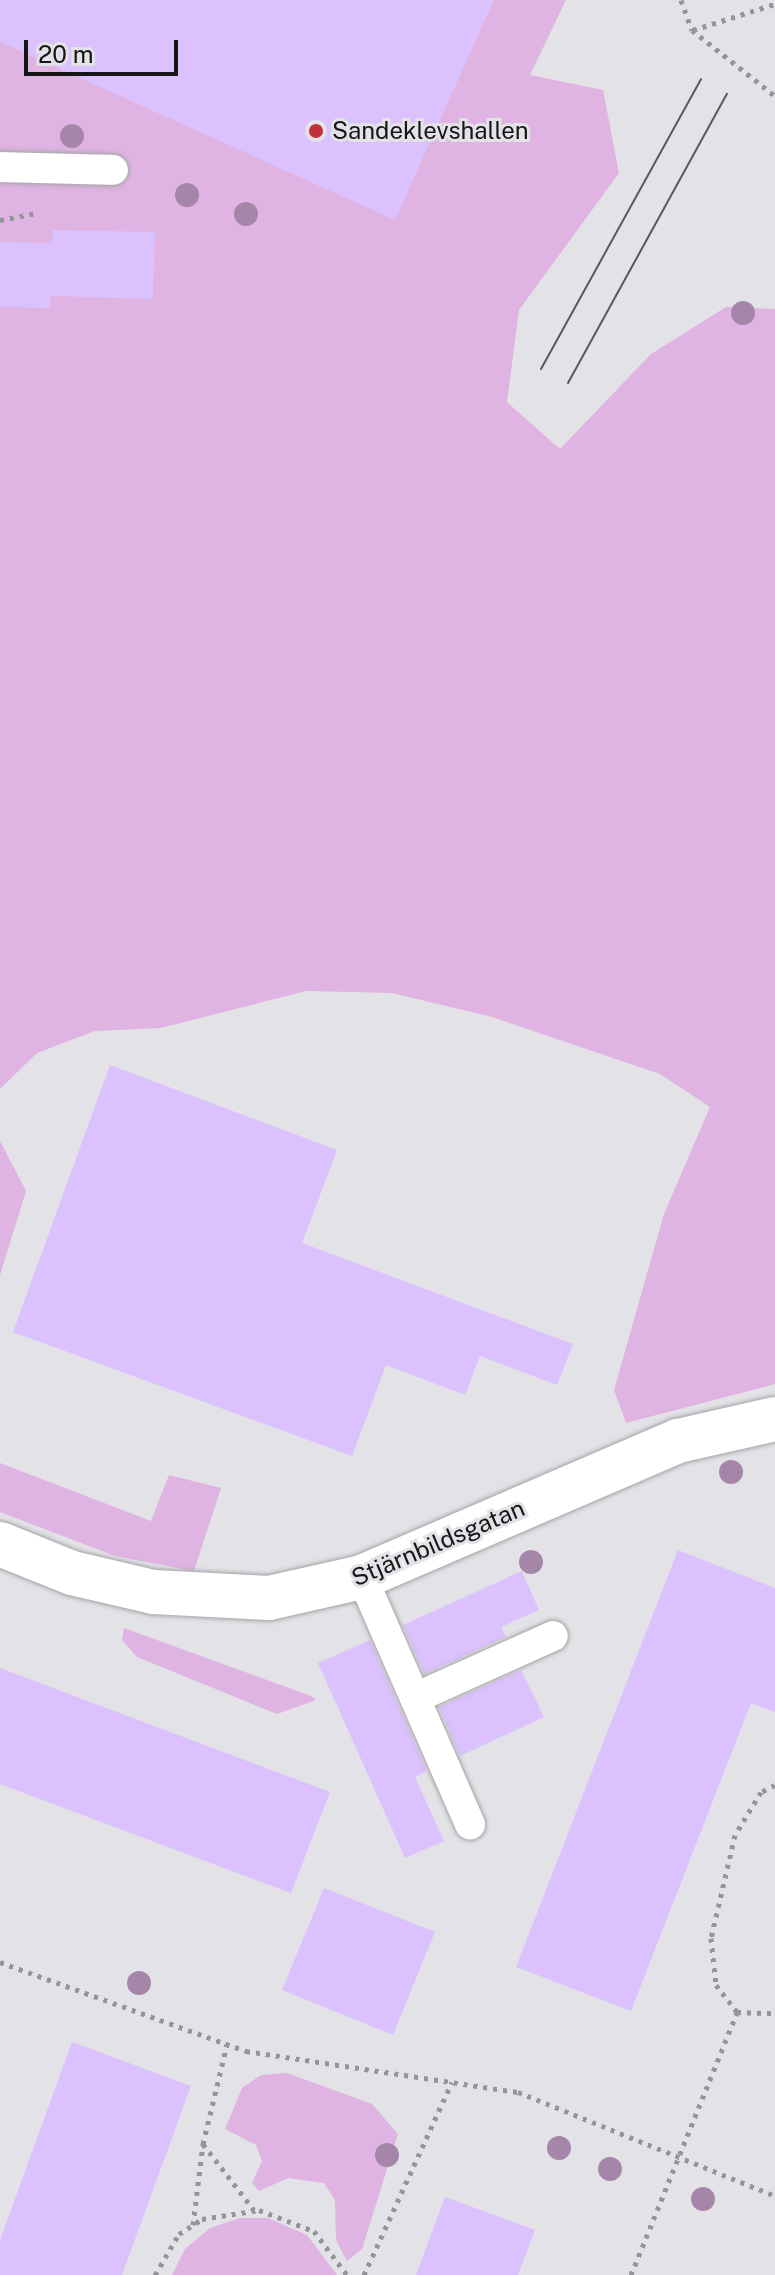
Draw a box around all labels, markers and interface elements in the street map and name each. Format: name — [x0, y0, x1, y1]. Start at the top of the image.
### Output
scale bar — [28, 24, 182, 74]
text: 20 m — [38, 40, 94, 68]
place label: Sandeklevshallen — [332, 117, 529, 145]
marker: Sandeklevshallen — [307, 122, 325, 140]
street label: Stjärnbildsgatan — [347, 1494, 529, 1592]

